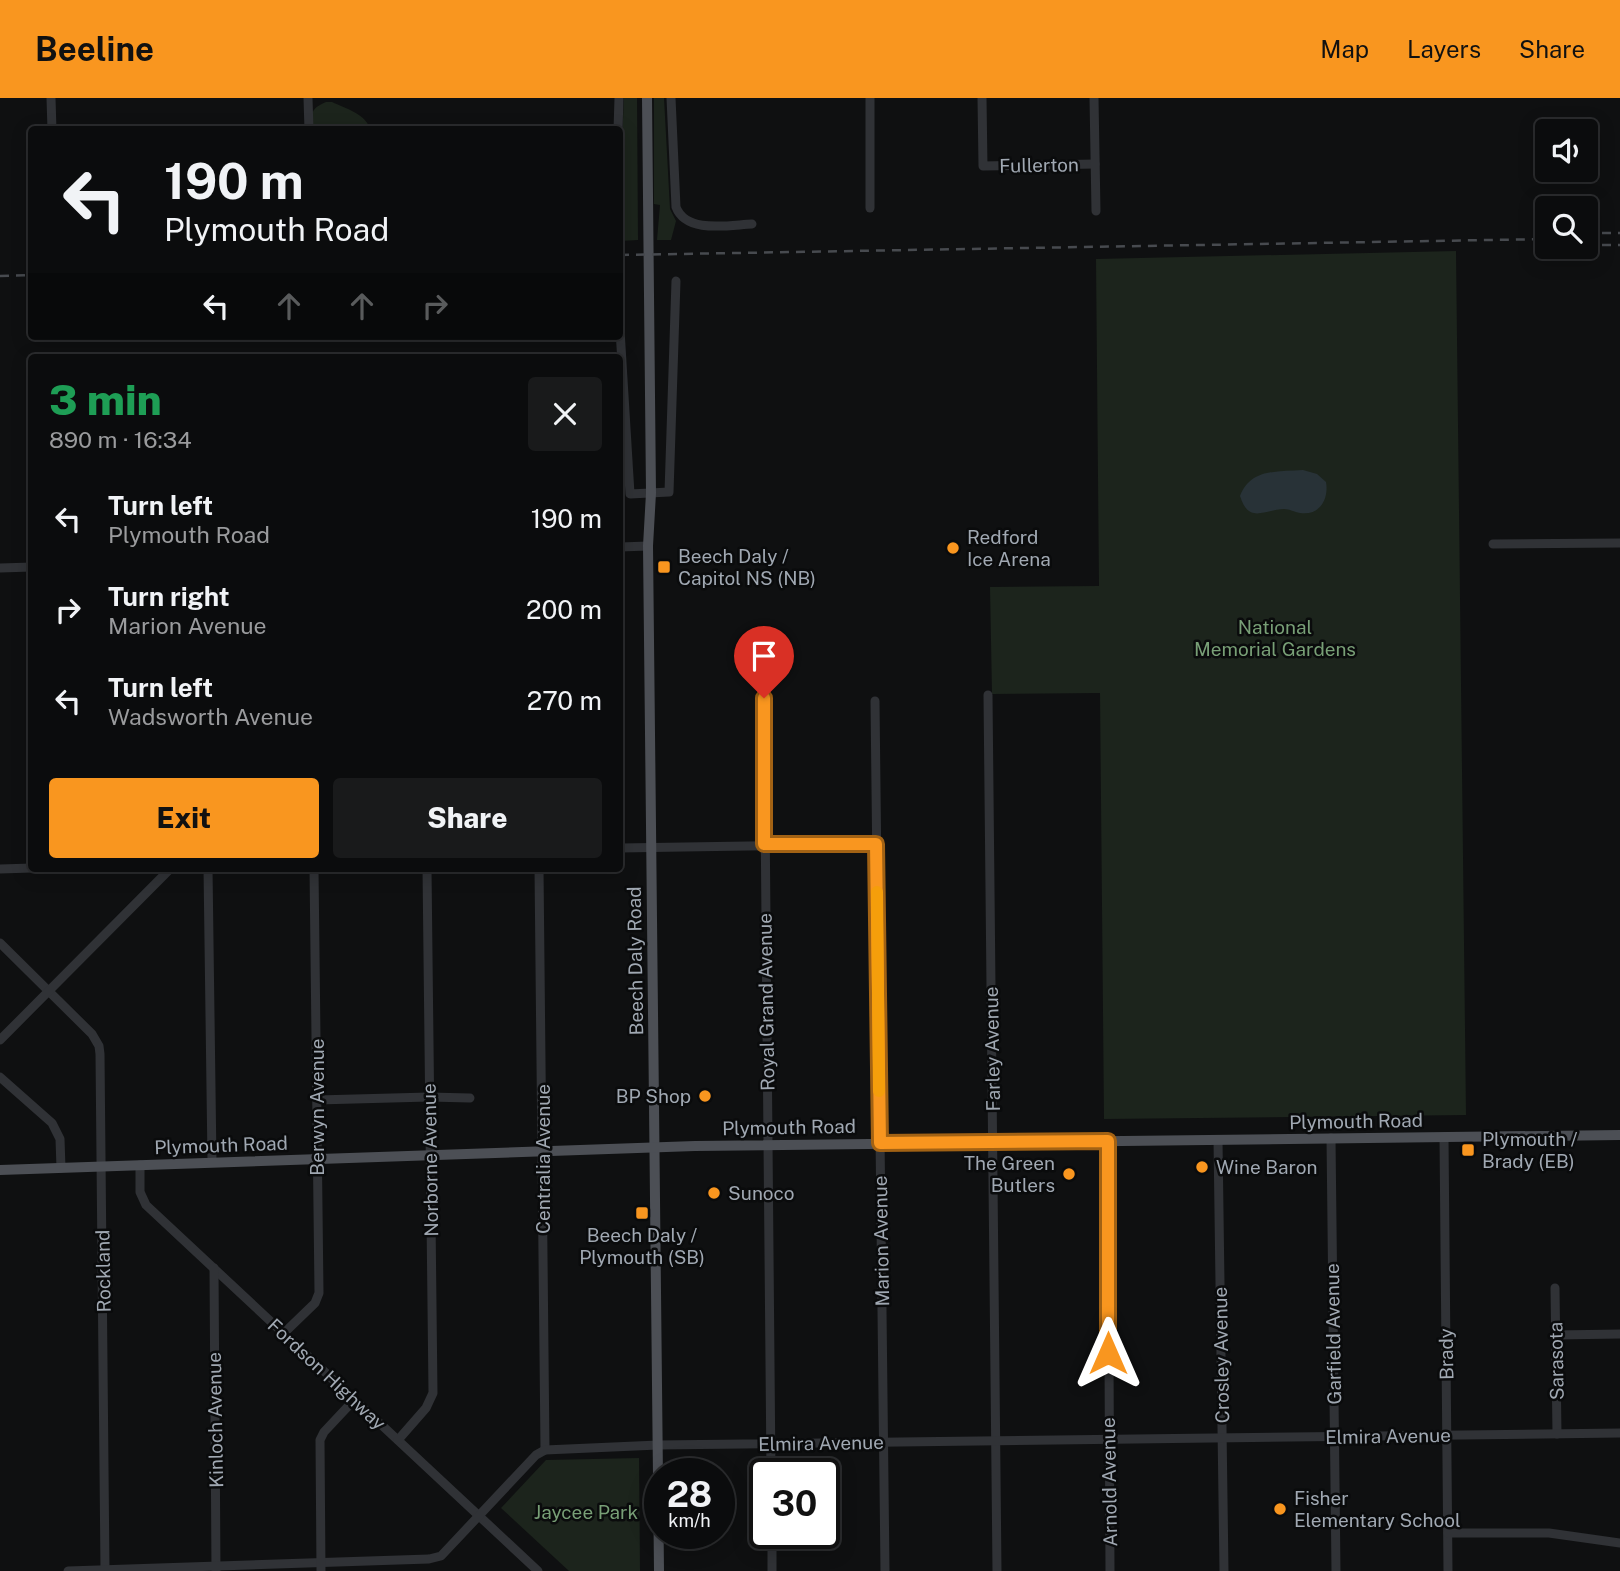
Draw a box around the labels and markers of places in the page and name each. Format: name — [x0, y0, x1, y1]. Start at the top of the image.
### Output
place label: Redford Ice Arena — [967, 526, 1051, 570]
marker: Redford Ice Arena — [945, 540, 961, 556]
place label: Beech Daly / Capitol NS (NB) — [678, 545, 816, 589]
marker: Beech Daly / Capitol NS (NB) — [656, 559, 672, 575]
pin — [734, 626, 794, 698]
place label: BP Shop — [616, 1085, 691, 1107]
marker: BP Shop — [697, 1088, 713, 1104]
place label: Plymouth / Brady (EB) — [1482, 1128, 1578, 1172]
marker: Plymouth / Brady (EB) — [1460, 1142, 1476, 1158]
place label: The Green Butlers — [964, 1152, 1055, 1196]
place label: Wine Baron — [1216, 1156, 1317, 1178]
marker: Wine Baron — [1194, 1159, 1210, 1175]
marker: The Green Butlers — [1061, 1166, 1077, 1182]
place label: Sunoco — [728, 1182, 795, 1204]
marker: Sunoco — [706, 1185, 722, 1201]
marker: Beech Daly / Plymouth (SB) — [634, 1205, 650, 1221]
place label: Beech Daly / Plymouth (SB) — [579, 1224, 705, 1268]
place label: Fisher Elementary School — [1294, 1487, 1461, 1531]
marker: Fisher Elementary School — [1272, 1501, 1288, 1517]

